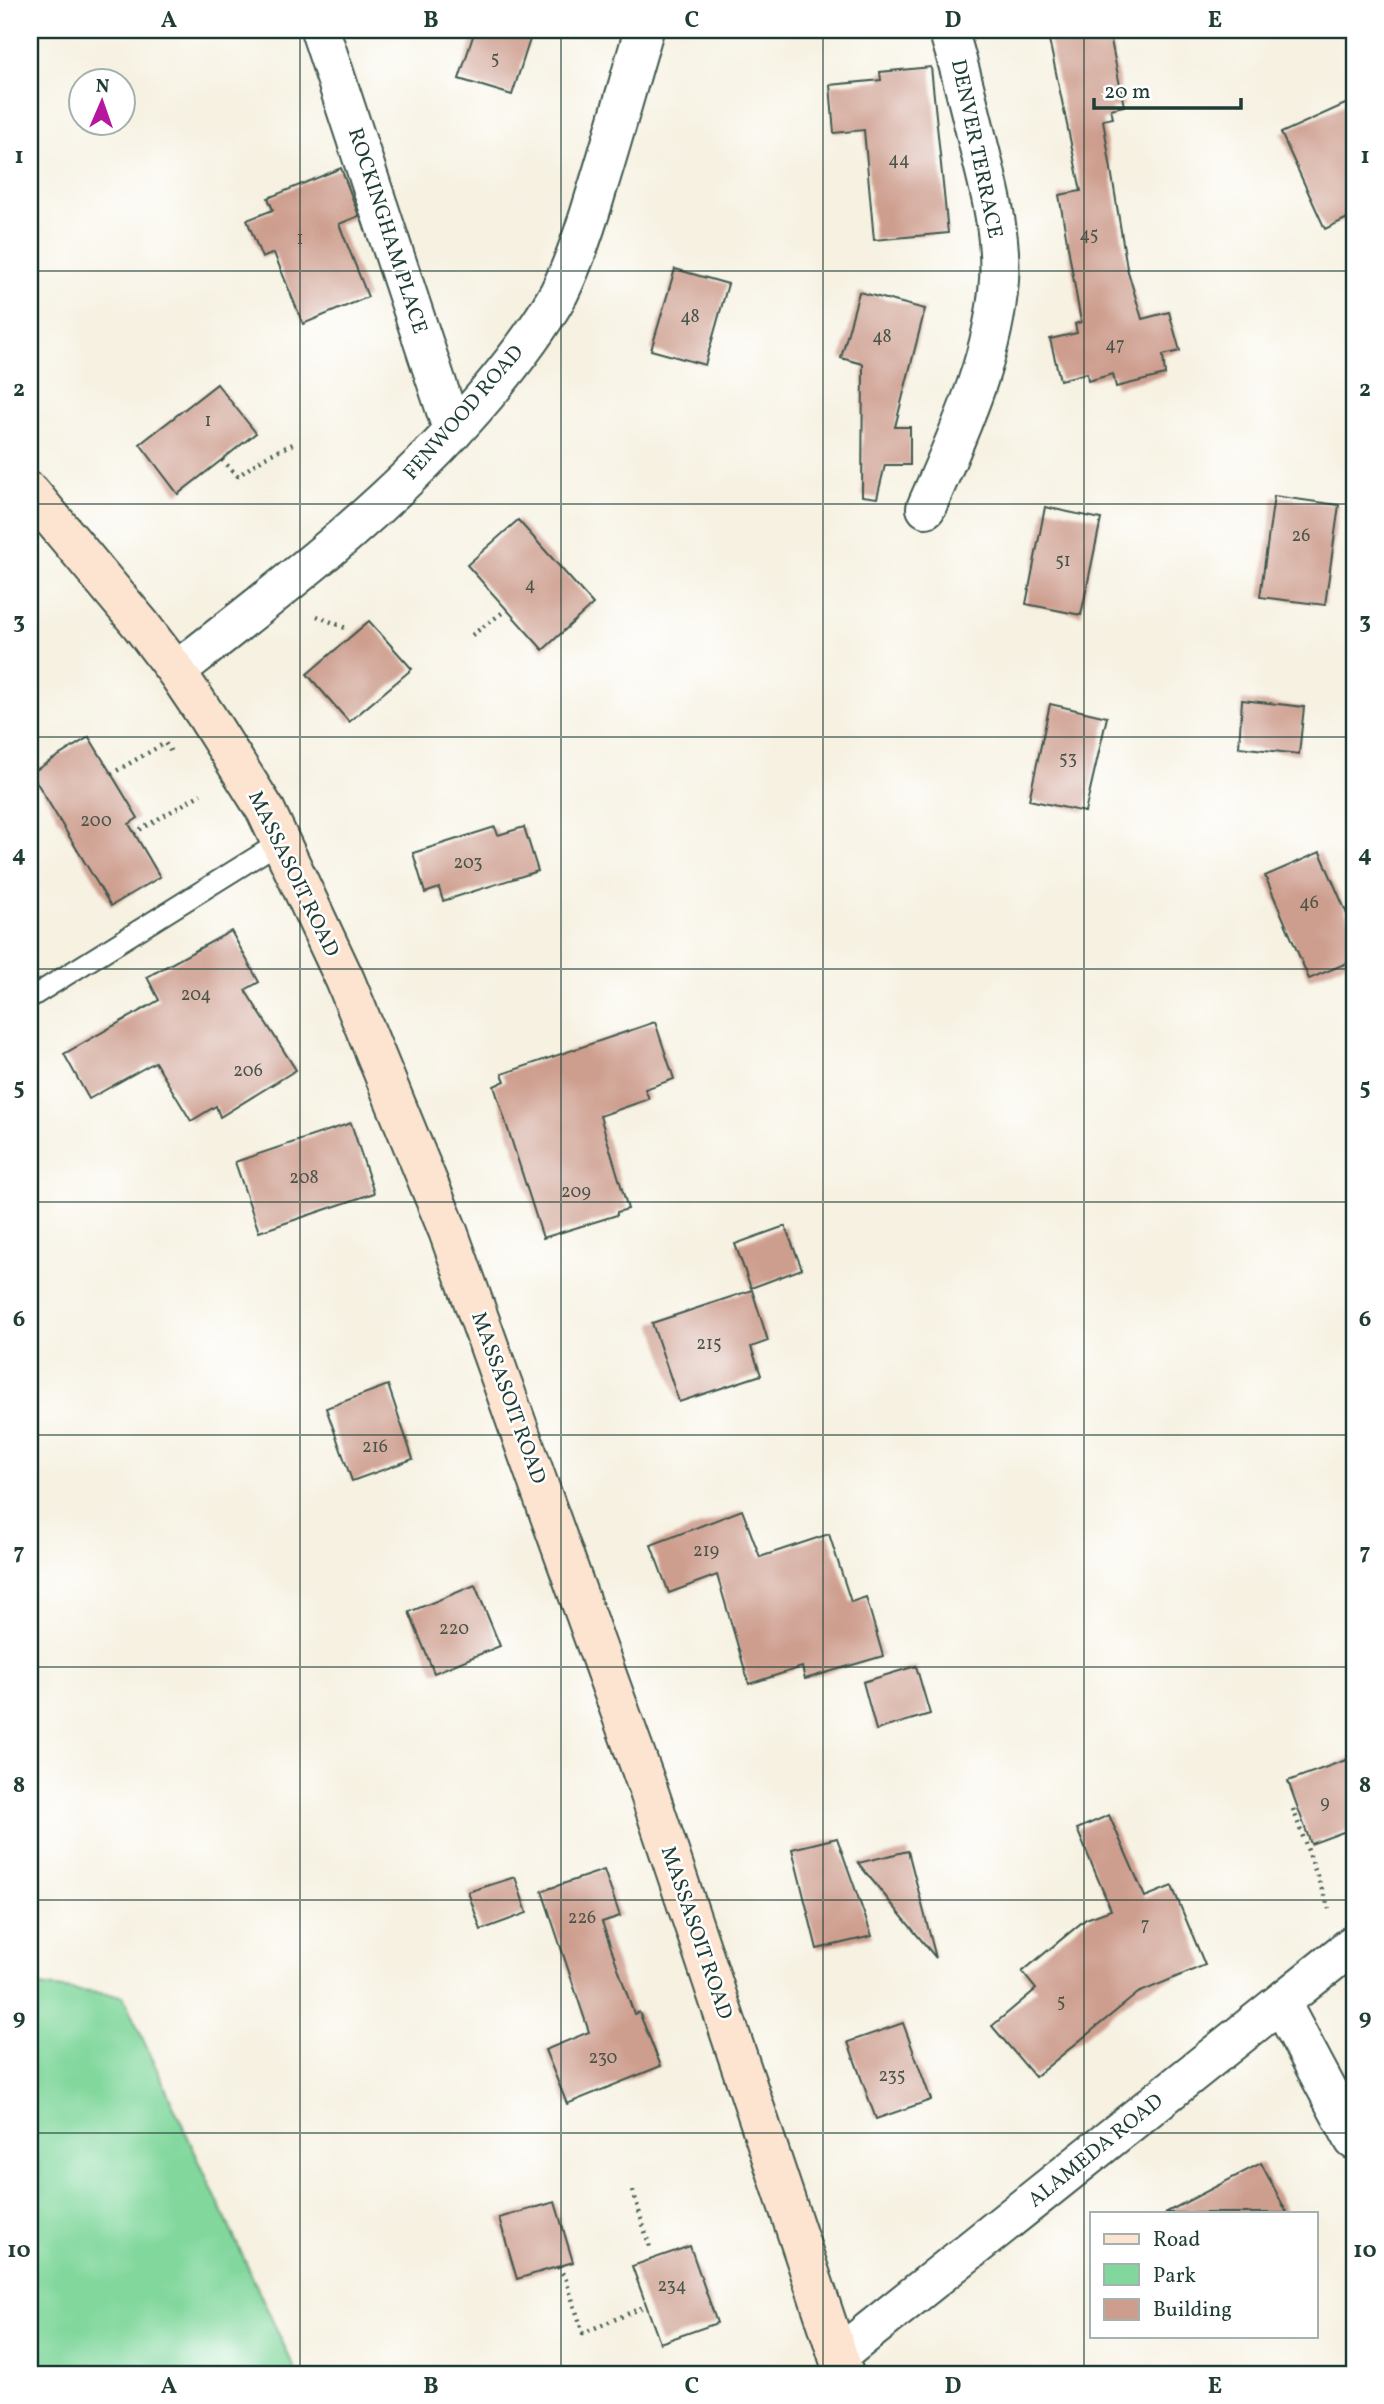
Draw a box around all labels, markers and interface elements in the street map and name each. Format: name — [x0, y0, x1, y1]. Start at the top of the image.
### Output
text: A — [161, 5, 177, 37]
text: B — [423, 5, 439, 37]
text: C — [685, 5, 699, 37]
text: D — [945, 5, 962, 37]
text: E — [1208, 5, 1222, 37]
house number: 5 — [491, 47, 499, 72]
street label: DENVER TERRACE — [943, 57, 1009, 241]
north arrow — [66, 66, 136, 136]
scale bar — [1094, 66, 1240, 110]
text: N — [95, 74, 110, 100]
text: 20 m — [1104, 78, 1150, 107]
street label: ROCKINGHAM PLACE — [340, 124, 434, 338]
text: 1 — [14, 141, 24, 173]
text: 1 — [1360, 141, 1370, 173]
house number: 44 — [888, 148, 910, 173]
house number: 45 — [1080, 223, 1098, 248]
house number: 1 — [297, 227, 303, 252]
house number: 48 — [680, 305, 700, 330]
house number: 48 — [872, 325, 892, 350]
house number: 47 — [1105, 333, 1125, 358]
street label: FENWOOD ROAD — [397, 339, 531, 487]
text: 2 — [13, 374, 25, 406]
text: 2 — [1359, 374, 1371, 406]
house number: 1 — [205, 409, 211, 434]
house number: 26 — [1292, 524, 1310, 549]
house number: 51 — [1055, 549, 1071, 574]
house number: 4 — [525, 573, 535, 598]
text: 3 — [13, 606, 25, 638]
text: 3 — [1359, 606, 1371, 638]
house number: 53 — [1059, 747, 1077, 772]
street label: MASSASOIT ROAD — [240, 786, 346, 962]
house number: 200 — [80, 809, 112, 834]
text: 4 — [12, 839, 26, 871]
text: 4 — [1358, 839, 1372, 871]
house number: 203 — [453, 851, 483, 876]
house number: 46 — [1299, 891, 1319, 916]
house number: 204 — [181, 983, 211, 1008]
house number: 206 — [233, 1059, 263, 1084]
text: 5 — [13, 1072, 25, 1104]
text: 5 — [1359, 1072, 1371, 1104]
house number: 208 — [289, 1166, 319, 1191]
house number: 209 — [561, 1180, 591, 1205]
text: 6 — [13, 1304, 25, 1336]
text: 6 — [1359, 1304, 1371, 1336]
street label: MASSASOIT ROAD — [463, 1308, 553, 1488]
house number: 215 — [696, 1332, 722, 1357]
house number: 216 — [362, 1435, 388, 1460]
text: 7 — [14, 1537, 25, 1569]
text: 7 — [1360, 1537, 1371, 1569]
house number: 219 — [693, 1539, 719, 1564]
house number: 220 — [439, 1617, 469, 1642]
text: 8 — [13, 1770, 25, 1802]
text: 8 — [1359, 1770, 1371, 1802]
house number: 9 — [1320, 1791, 1330, 1816]
street label: MASSASOIT ROAD — [653, 1843, 739, 2023]
house number: 226 — [568, 1906, 596, 1931]
house number: 7 — [1141, 1913, 1149, 1938]
house number: 5 — [1057, 1990, 1065, 2015]
text: 9 — [13, 2002, 25, 2034]
text: 9 — [1359, 2002, 1371, 2034]
house number: 230 — [589, 2046, 618, 2071]
house number: 235 — [878, 2064, 906, 2089]
street label: ALAMEDA ROAD — [1022, 2087, 1170, 2215]
legend — [1090, 2212, 1318, 2338]
text: Road — [1153, 2226, 1200, 2255]
text: 10 — [7, 2235, 31, 2267]
text: 10 — [1353, 2235, 1377, 2267]
text: Park — [1153, 2262, 1196, 2291]
house number: 234 — [657, 2274, 687, 2299]
text: Building — [1153, 2296, 1232, 2325]
text: A — [161, 2371, 177, 2403]
text: B — [423, 2371, 439, 2403]
text: C — [685, 2371, 699, 2403]
text: D — [945, 2371, 962, 2403]
text: E — [1208, 2371, 1222, 2403]

